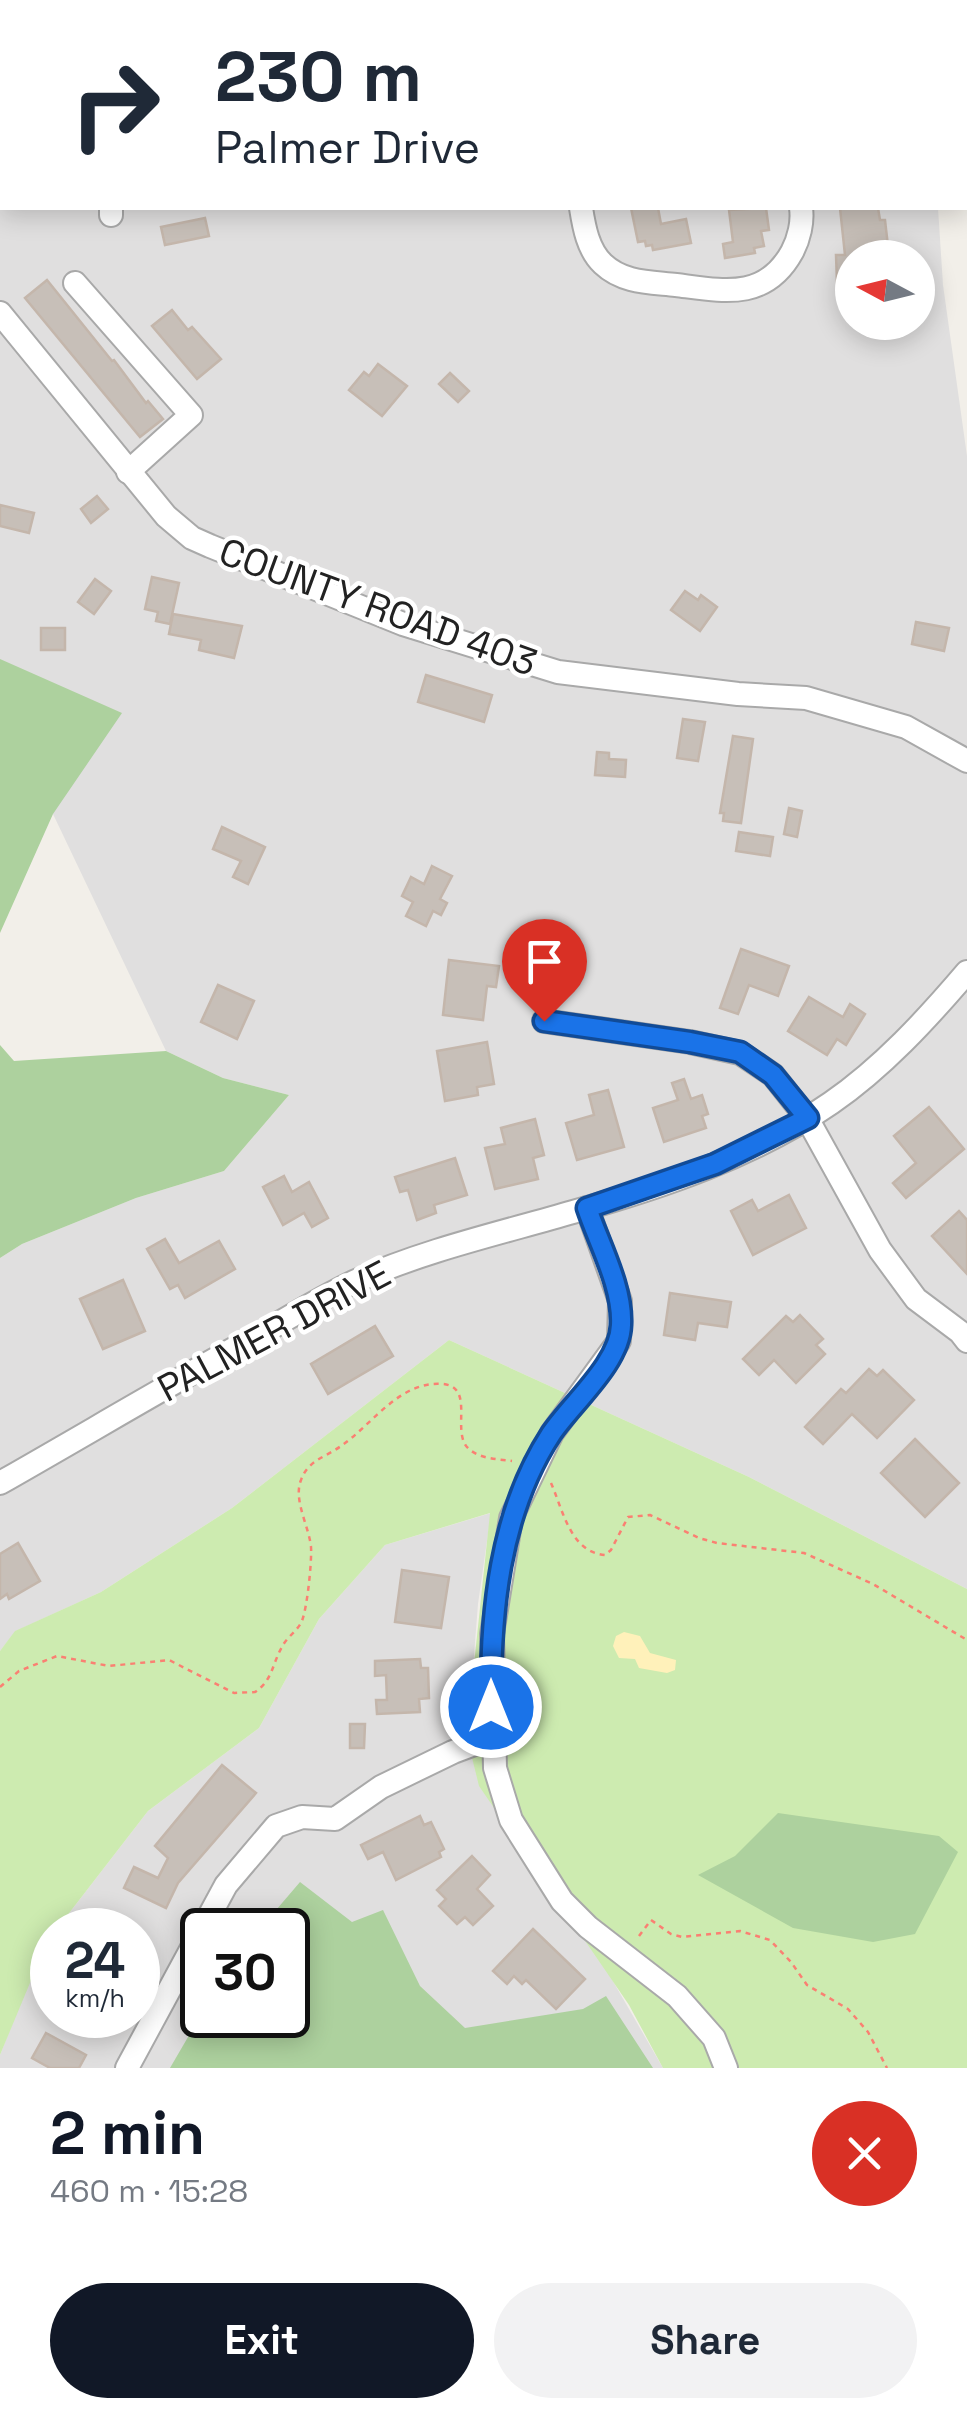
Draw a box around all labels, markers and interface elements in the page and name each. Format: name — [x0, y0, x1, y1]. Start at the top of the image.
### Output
text: 230 m — [215, 32, 422, 121]
icon: right — [50, 40, 180, 170]
text: Palmer Drive — [215, 119, 480, 176]
north arrow — [835, 240, 935, 340]
map controls — [835, 240, 935, 340]
street label: COUNTY ROAD 403 — [213, 527, 543, 687]
pin — [502, 919, 587, 1022]
icon: arrive — [517, 934, 572, 989]
street label: PALMER DRIVE — [149, 1250, 399, 1412]
position arrow — [439, 1655, 543, 1759]
speed limit sign: 30 — [180, 1908, 310, 2038]
text: 24 — [65, 1929, 125, 1993]
text: km/h — [65, 1982, 125, 2014]
text: 2 min — [50, 2095, 205, 2172]
button: close — [812, 2101, 917, 2206]
text: 460 m · 15:28 — [50, 2171, 248, 2211]
button: Exit — [50, 2283, 474, 2398]
button: Share — [494, 2283, 917, 2398]

